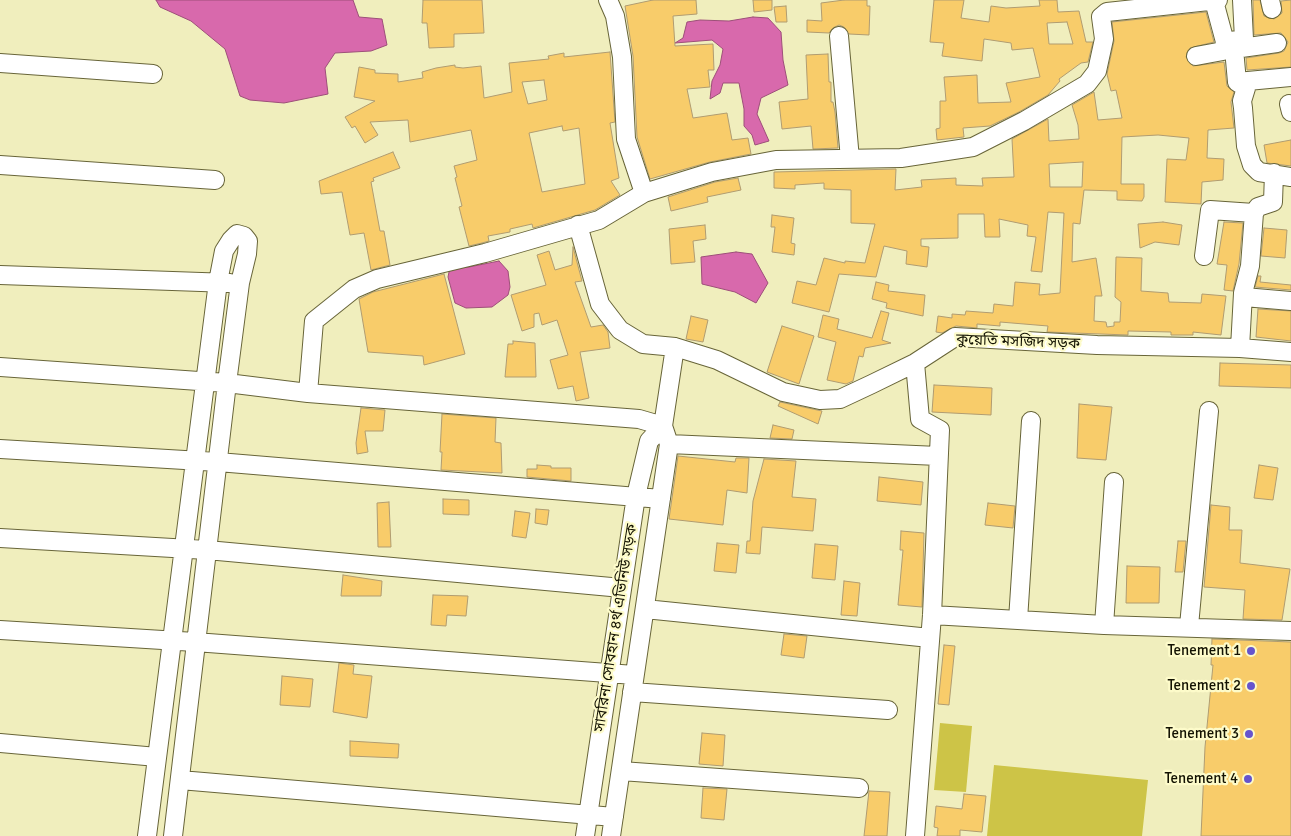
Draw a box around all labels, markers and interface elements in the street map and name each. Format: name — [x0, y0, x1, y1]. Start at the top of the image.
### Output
street label: কুয়েতি মসজিদ সড়ক — [956, 331, 1080, 353]
street label: সাবরিনা সোবহান ৪র্থ এভিনিউ সড়ক — [591, 523, 641, 733]
place label: Tenement 1 — [1167, 642, 1241, 660]
marker: Tenement 1 — [1245, 645, 1257, 657]
place label: Tenement 2 — [1167, 677, 1241, 695]
marker: Tenement 2 — [1245, 680, 1257, 692]
place label: Tenement 3 — [1165, 725, 1239, 743]
marker: Tenement 3 — [1243, 728, 1255, 740]
place label: Tenement 4 — [1164, 770, 1238, 788]
marker: Tenement 4 — [1242, 773, 1254, 785]

